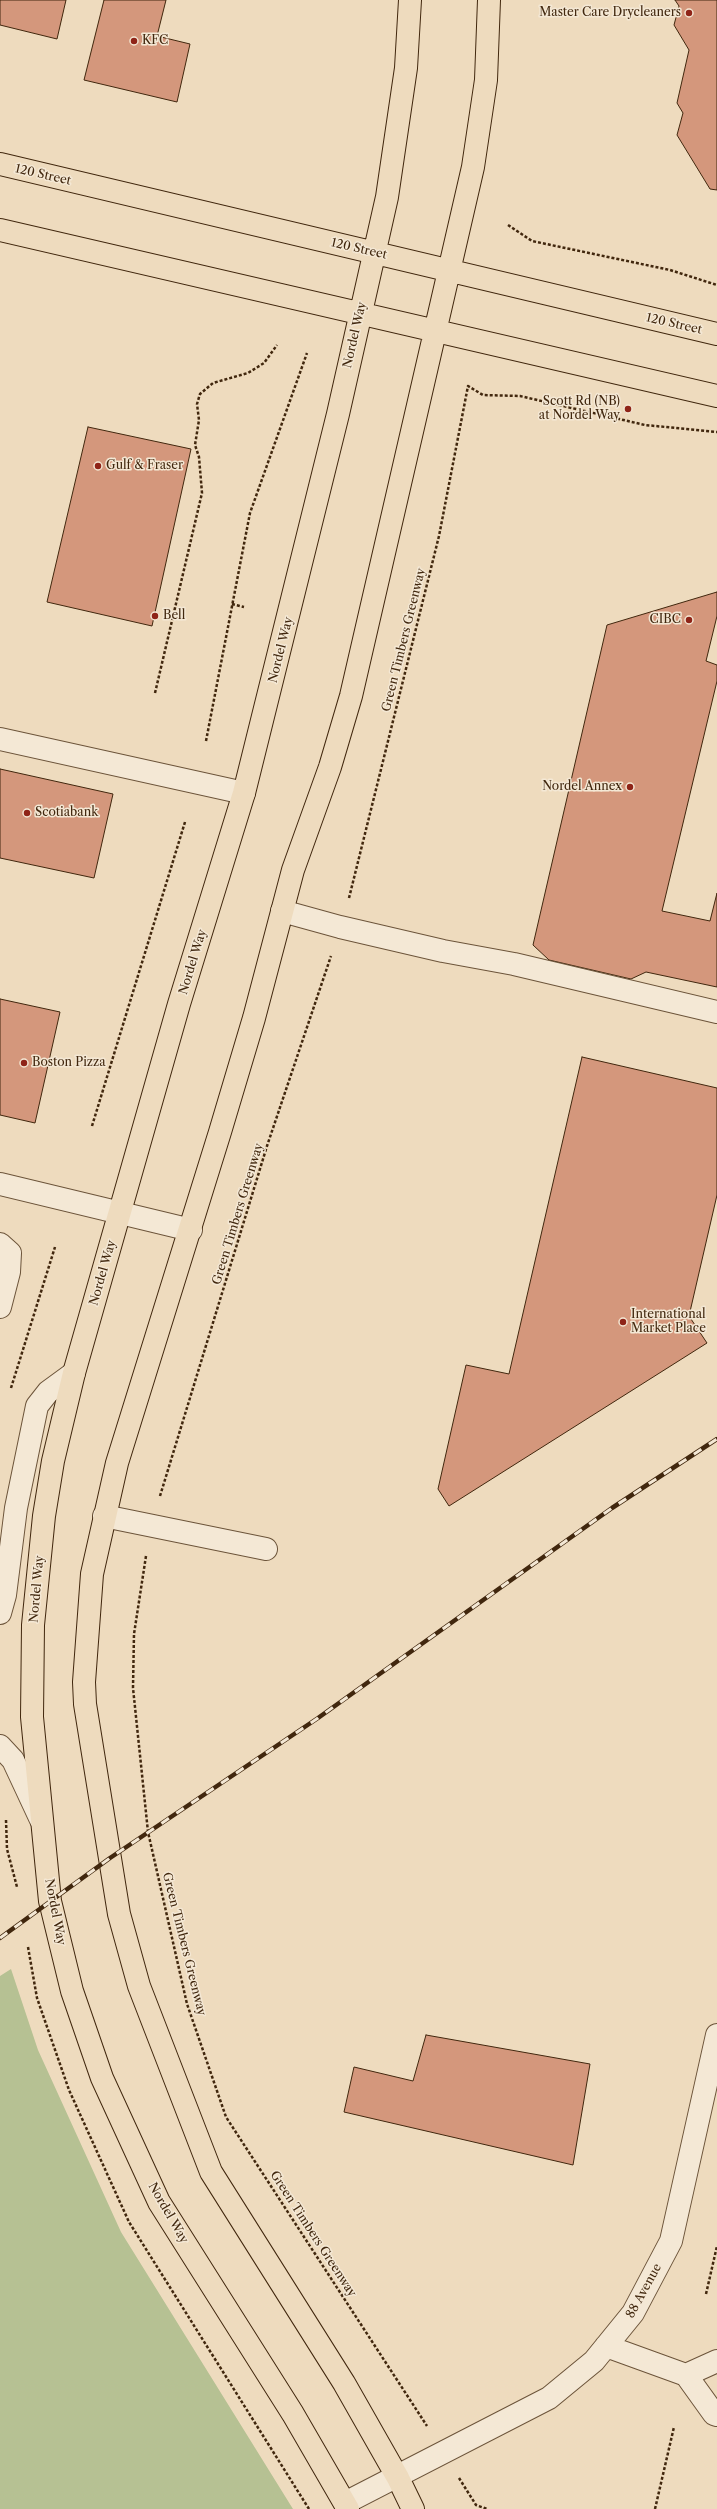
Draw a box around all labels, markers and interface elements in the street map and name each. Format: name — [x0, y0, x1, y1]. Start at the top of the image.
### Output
place label: Master Care Drycleaners — [539, 6, 681, 20]
marker: Master Care Drycleaners — [684, 8, 694, 18]
place label: KFC — [142, 34, 168, 48]
marker: KFC — [129, 36, 139, 46]
street label: 120 Street — [14, 162, 72, 188]
street label: 120 Street — [330, 236, 388, 262]
street label: Nordel Way — [340, 301, 370, 369]
street label: 120 Street — [645, 311, 703, 337]
place label: Scott Rd (NB) at Nordel Way — [539, 395, 620, 423]
marker: Scott Rd (NB) at Nordel Way — [623, 404, 633, 414]
place label: Gulf & Fraser — [106, 459, 183, 473]
marker: Gulf & Fraser — [93, 461, 103, 471]
street label: Green Timbers Greenway — [379, 567, 429, 713]
place label: Bell — [163, 609, 185, 623]
marker: Bell — [150, 611, 160, 621]
place label: CIBC — [650, 613, 681, 627]
marker: CIBC — [684, 615, 694, 625]
street label: Nordel Way — [266, 616, 296, 684]
place label: Nordel Annex — [542, 780, 622, 794]
marker: Nordel Annex — [625, 782, 635, 792]
place label: Scotiabank — [35, 806, 98, 820]
marker: Scotiabank — [22, 808, 32, 818]
street label: Nordel Way — [176, 928, 210, 996]
place label: Boston Pizza — [32, 1056, 105, 1070]
marker: Boston Pizza — [19, 1058, 29, 1068]
street label: Green Timbers Greenway — [210, 1141, 266, 1287]
street label: Nordel Way — [87, 1239, 119, 1307]
place label: International Market Place — [631, 1308, 706, 1336]
marker: International Market Place — [618, 1317, 628, 1327]
street label: Nordel Way — [27, 1555, 47, 1623]
street label: Green Timbers Greenway — [159, 1871, 209, 2017]
street label: Nordel Way — [41, 1878, 69, 1946]
street label: Green Timbers Greenway — [267, 2168, 359, 2300]
street label: Nordel Way — [145, 2180, 191, 2246]
street label: 88 Avenue — [623, 2261, 665, 2321]

